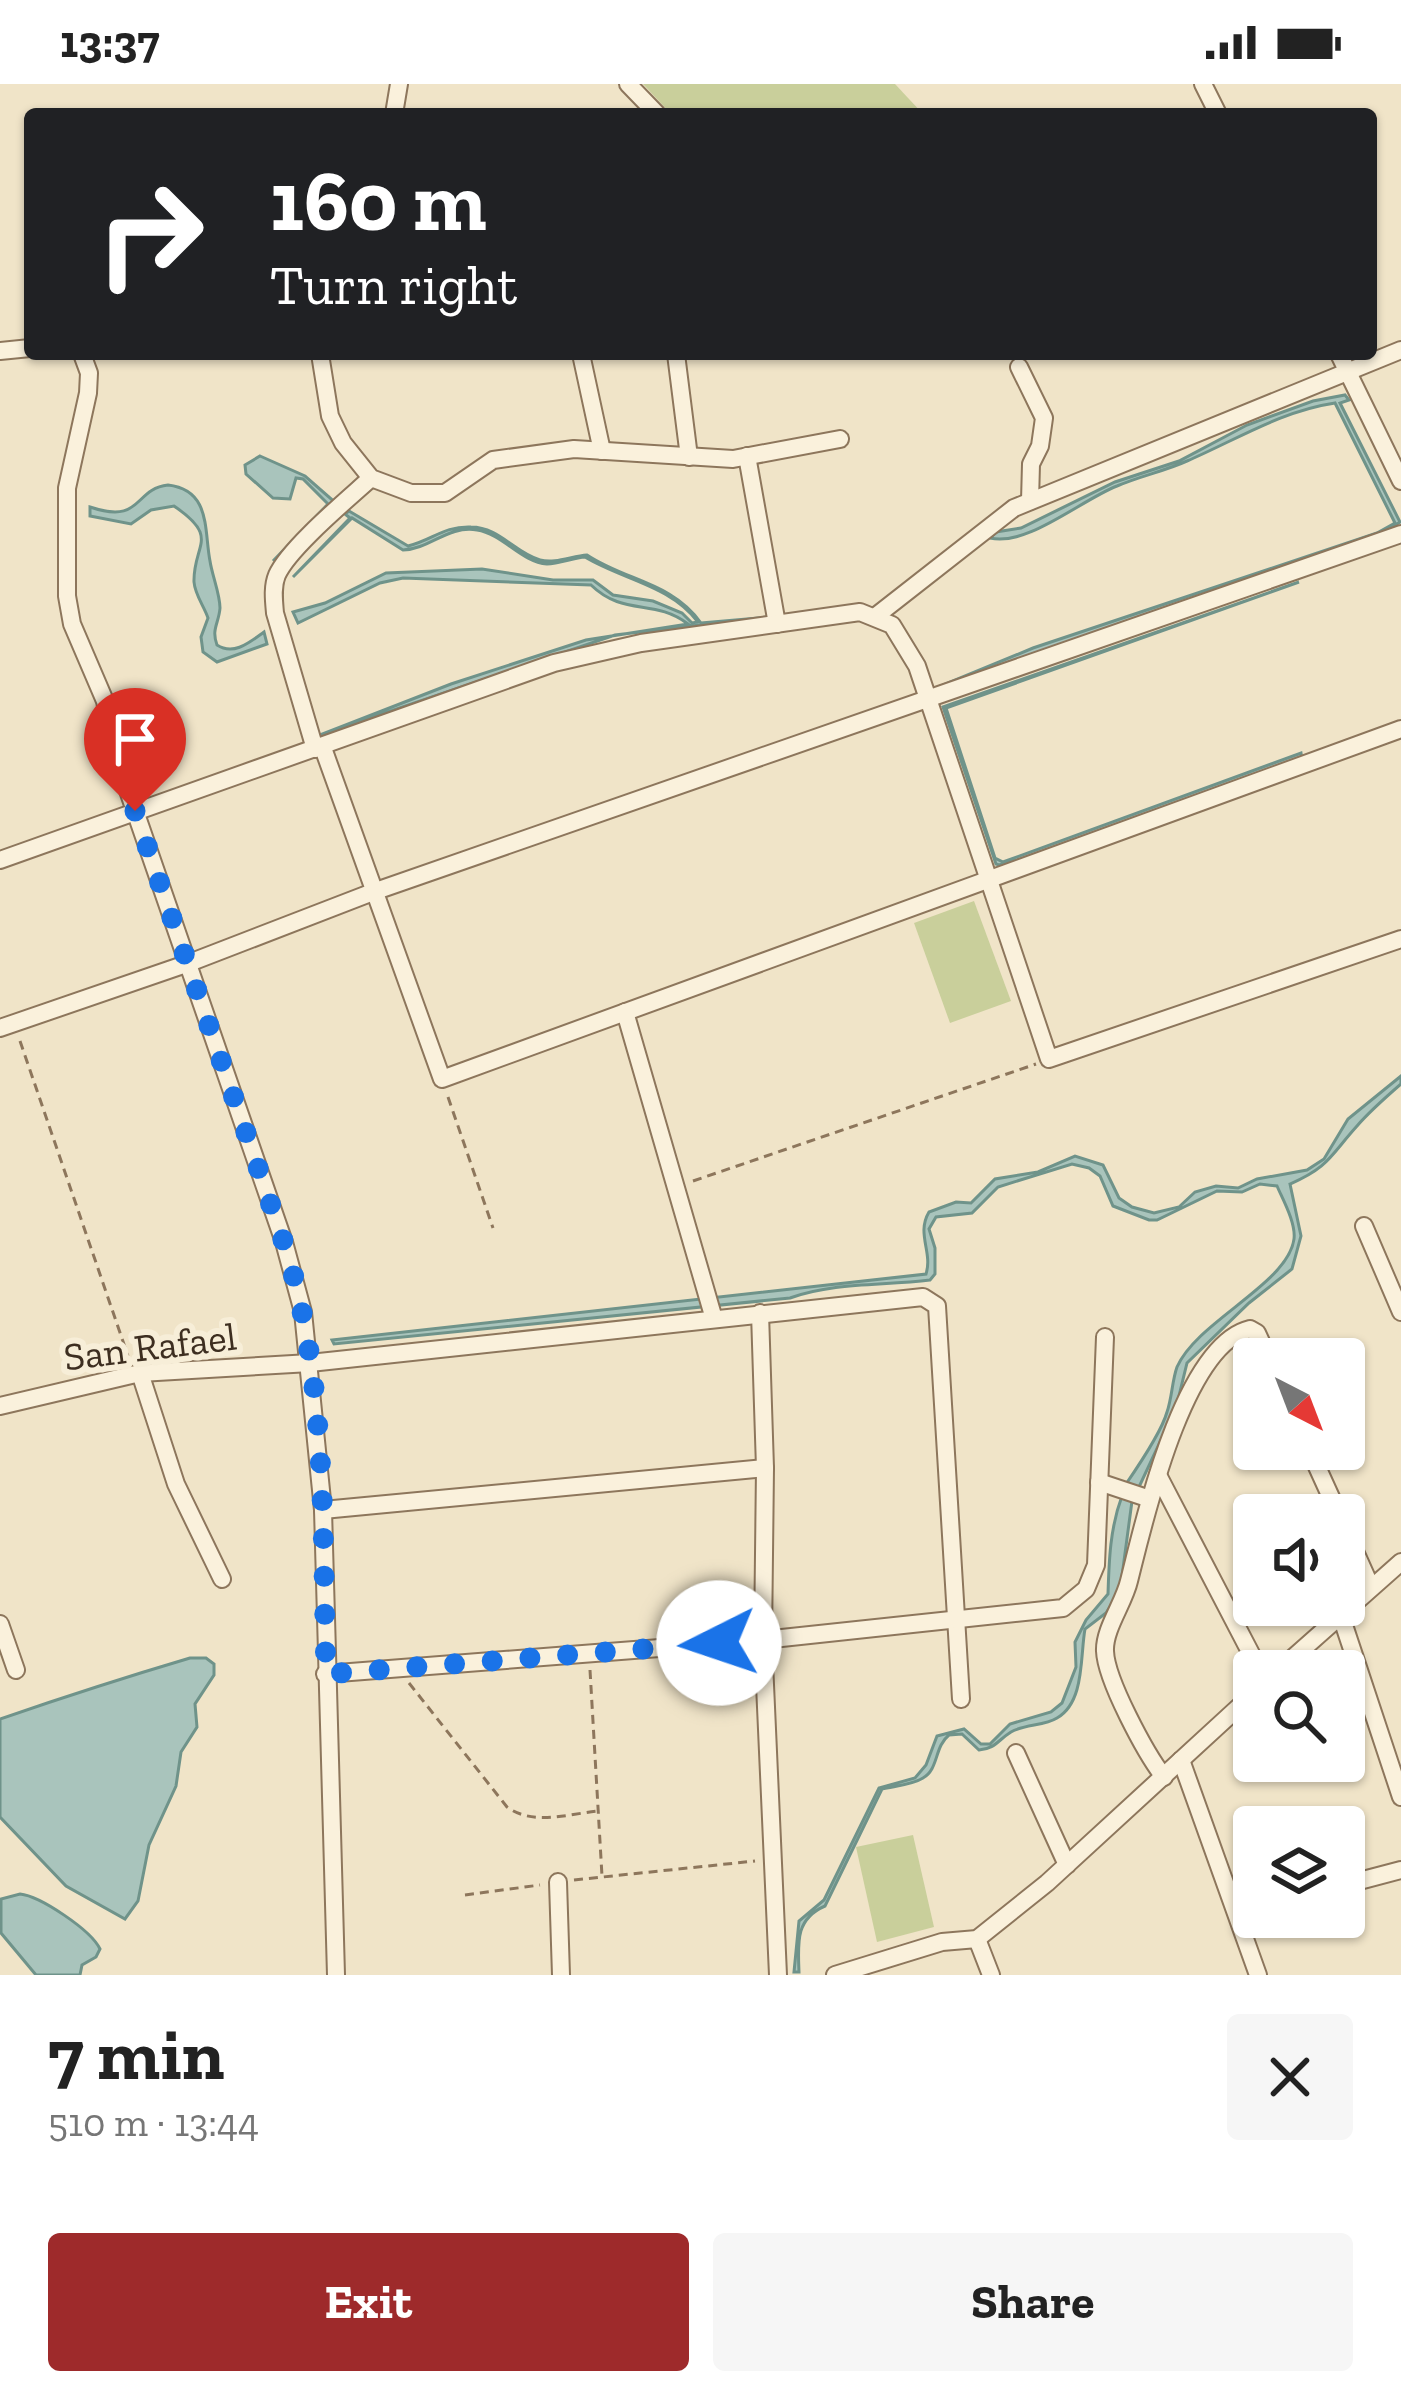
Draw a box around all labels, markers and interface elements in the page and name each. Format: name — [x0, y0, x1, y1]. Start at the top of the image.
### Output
text: 13:37 — [60, 15, 160, 69]
text: 160 m — [270, 151, 487, 252]
icon: right — [72, 156, 228, 312]
text: Turn right — [270, 253, 517, 318]
pin — [84, 688, 186, 811]
icon: arrive — [102, 706, 168, 772]
street label: San Rafael — [61, 1313, 239, 1380]
north arrow — [1233, 1338, 1365, 1470]
map controls — [1233, 1338, 1365, 1938]
button: sound — [1233, 1494, 1365, 1626]
position arrow — [656, 1580, 782, 1706]
button: search — [1233, 1650, 1365, 1782]
button: layers — [1233, 1806, 1365, 1938]
text: 7 min — [48, 2011, 224, 2097]
button: close — [1227, 2014, 1353, 2140]
text: 510 m · 13:44 — [48, 2099, 259, 2146]
button: Exit — [48, 2233, 689, 2371]
button: Share — [713, 2233, 1353, 2371]

